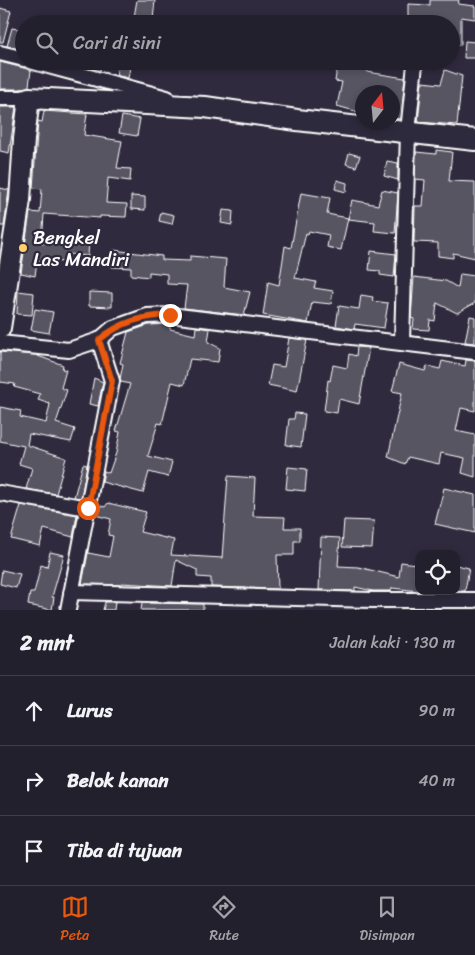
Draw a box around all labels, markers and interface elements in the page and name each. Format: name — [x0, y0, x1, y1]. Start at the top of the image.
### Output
search box — [15, 15, 460, 70]
text: Cari di sini — [73, 26, 161, 59]
icon: search — [33, 29, 61, 57]
north arrow — [355, 85, 400, 130]
place label: Bengkel Las Mandiri — [33, 221, 130, 276]
marker: Bengkel Las Mandiri — [17, 242, 29, 254]
route end — [159, 304, 182, 327]
route start — [77, 497, 100, 520]
map controls — [415, 550, 460, 595]
button: locate — [415, 550, 460, 595]
text: 2 mnt — [20, 624, 74, 662]
text: Jalan kaki · 130 m — [330, 628, 455, 657]
text: Lurus — [67, 694, 113, 727]
text: 90 m — [419, 696, 455, 725]
icon: ahead — [20, 697, 48, 725]
text: Belok kanan — [67, 764, 169, 797]
text: 40 m — [418, 766, 455, 795]
icon: right — [20, 767, 48, 795]
text: Tiba di tujuan — [67, 834, 182, 867]
icon: arrive — [20, 837, 48, 865]
tab: Peta — [60, 893, 89, 948]
tab: Rute — [210, 893, 239, 948]
tab: Disimpan — [359, 893, 415, 948]

